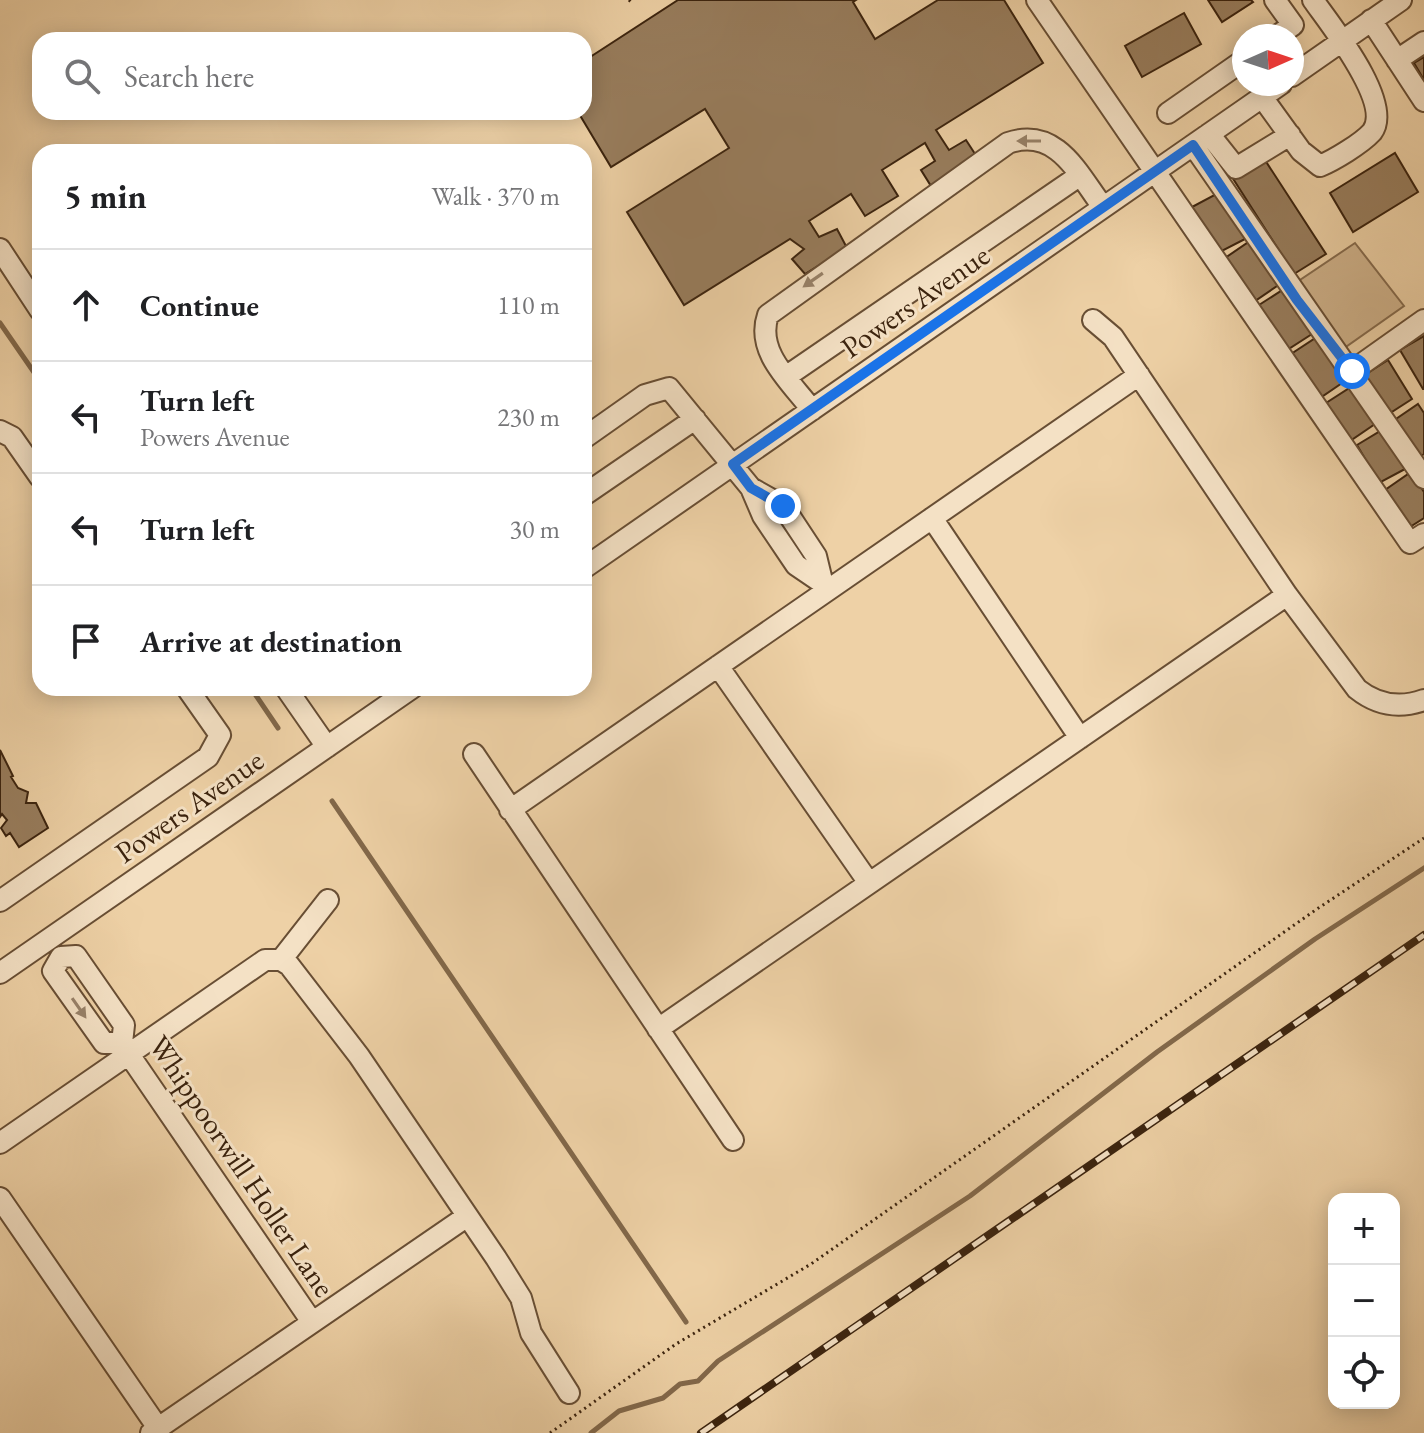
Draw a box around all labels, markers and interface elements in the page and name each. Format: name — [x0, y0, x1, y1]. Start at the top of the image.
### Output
north arrow — [1232, 24, 1304, 96]
search box — [32, 32, 592, 120]
icon: search — [60, 54, 104, 98]
text: Search here — [124, 57, 254, 96]
one-way arrow — [1016, 134, 1041, 147]
text: 5 min — [64, 174, 147, 218]
text: Walk · 370 m — [432, 179, 560, 213]
street label: Powers Avenue — [833, 235, 997, 367]
one-way arrow — [803, 272, 824, 287]
icon: ahead — [64, 283, 108, 327]
text: Continue — [140, 286, 259, 325]
text: 110 m — [497, 288, 560, 322]
route start — [1334, 353, 1370, 389]
text: Turn left — [140, 381, 254, 420]
icon: left — [64, 395, 108, 439]
text: 230 m — [497, 400, 560, 434]
text: Powers Avenue — [140, 420, 290, 454]
route end — [765, 488, 801, 524]
icon: left — [64, 507, 108, 551]
text: Turn left — [140, 510, 254, 549]
text: 30 m — [510, 512, 560, 546]
icon: arrive — [64, 619, 108, 663]
text: Arrive at destination — [140, 622, 402, 661]
street label: Powers Avenue — [107, 740, 271, 872]
one-way arrow — [71, 998, 86, 1019]
street label: Whippoorwill Holler Lane — [140, 1028, 344, 1304]
map controls — [1328, 1193, 1400, 1409]
button: + — [1328, 1193, 1400, 1265]
button: − — [1328, 1265, 1400, 1337]
button: locate — [1328, 1337, 1400, 1409]

